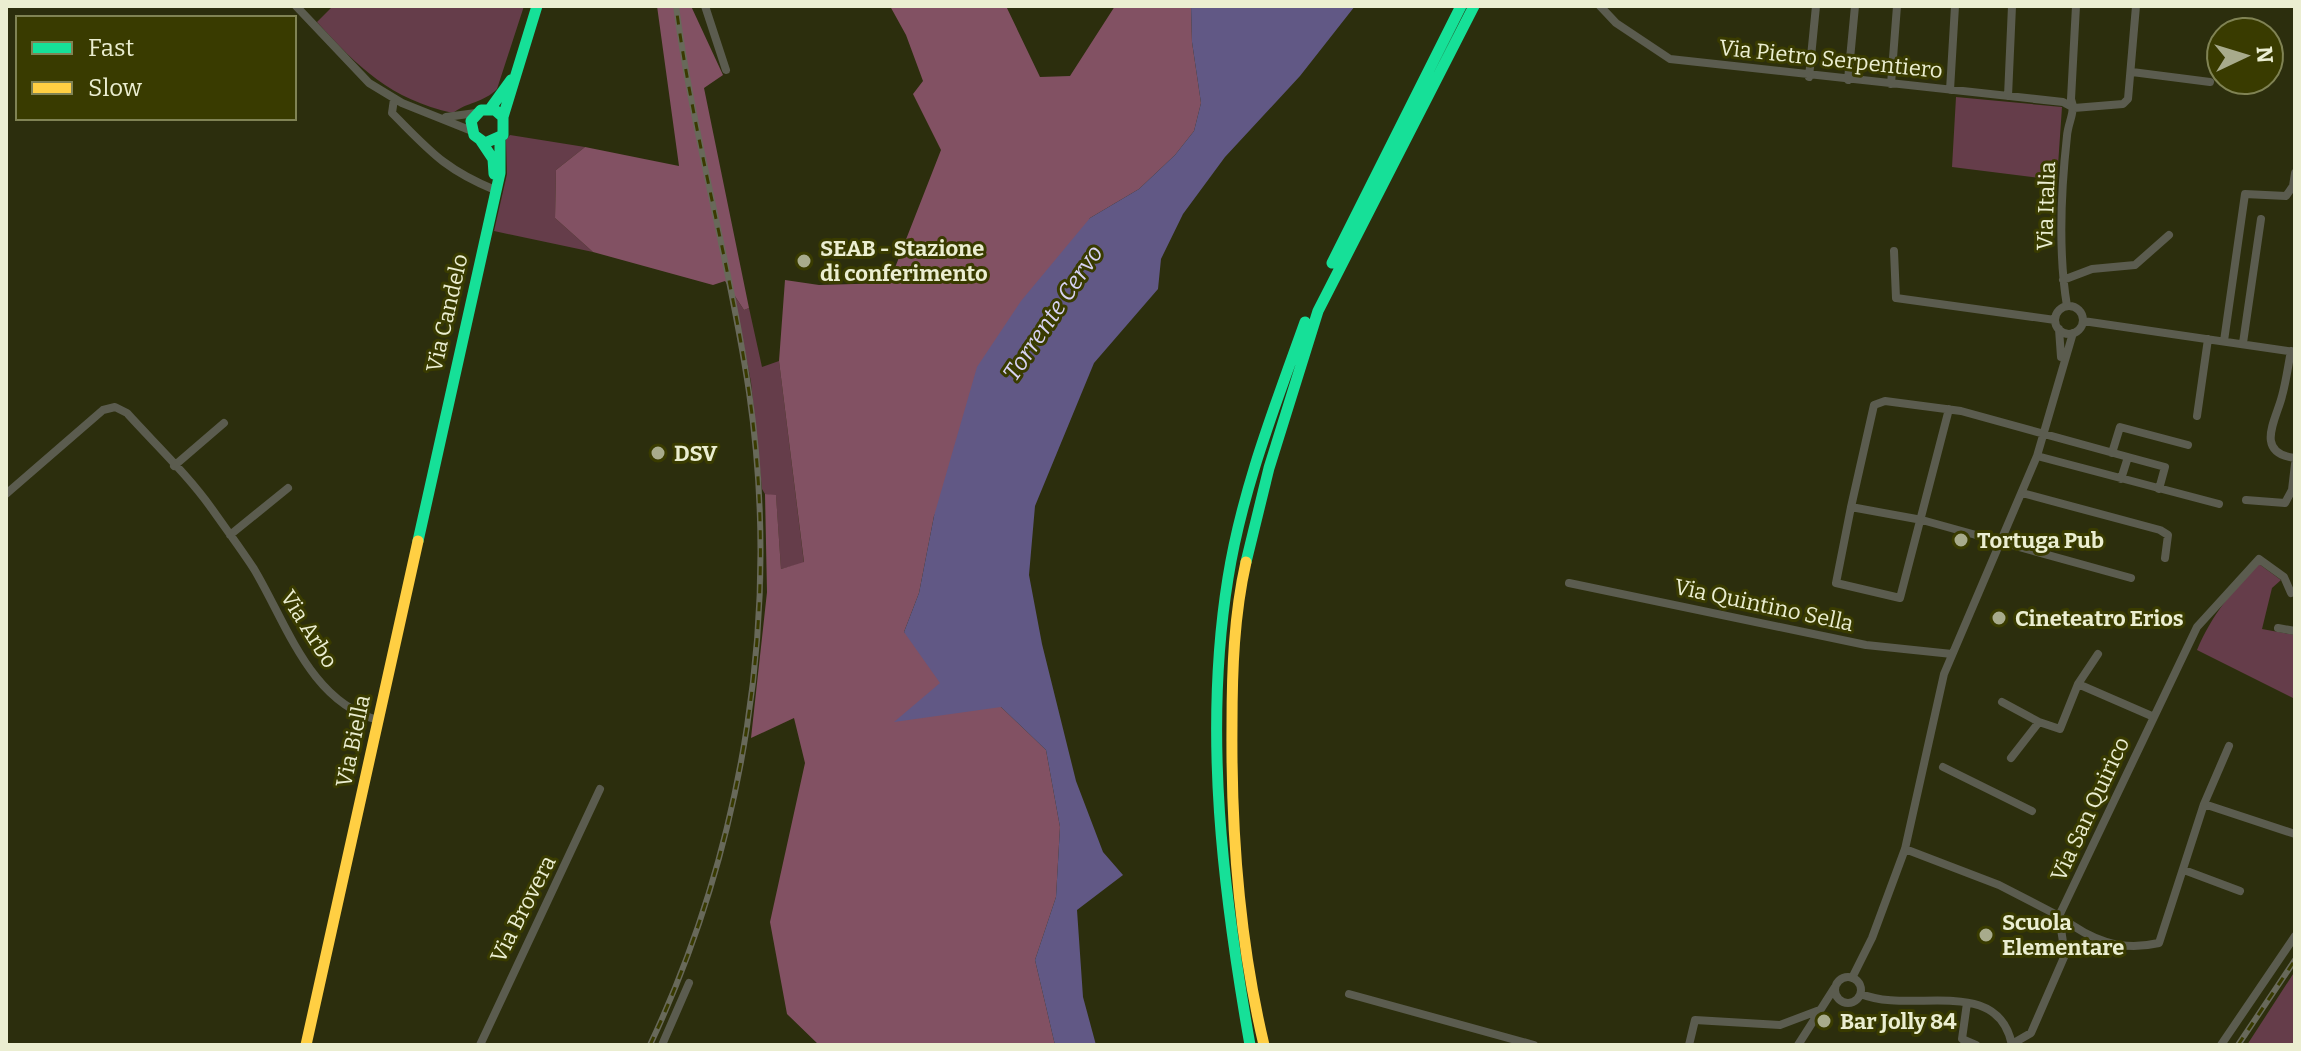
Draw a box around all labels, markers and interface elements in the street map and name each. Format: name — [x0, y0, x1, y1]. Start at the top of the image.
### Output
legend — [16, 16, 296, 120]
north arrow — [2205, 16, 2285, 96]
text: Fast — [88, 34, 134, 62]
street label: Via Pietro Serpentiero — [1718, 34, 1944, 84]
text: N — [2250, 45, 2279, 64]
text: Slow — [88, 74, 143, 102]
street label: Via Italia — [2031, 161, 2061, 251]
place label: SEAB - Stazione di conferimento — [820, 235, 988, 287]
water label: Torrente Cervo — [997, 240, 1109, 386]
street label: Via Candelo — [420, 251, 474, 375]
marker: SEAB - Stazione di conferimento — [795, 252, 813, 270]
place label: DSV — [674, 440, 718, 467]
marker: DSV — [649, 444, 667, 462]
place label: Tortuga Pub — [1977, 527, 2104, 554]
marker: Tortuga Pub — [1952, 531, 1970, 549]
street label: Via Quintino Sella — [1672, 573, 1856, 637]
street label: Via Arbo — [275, 585, 343, 673]
place label: Cineteatro Erios — [2015, 605, 2184, 632]
marker: Cineteatro Erios — [1990, 609, 2008, 627]
street label: Via Biella — [330, 692, 376, 790]
street label: Via San Quirico — [2045, 733, 2135, 885]
street label: Via Brovera — [485, 851, 561, 967]
place label: Scuola Elementare — [2002, 909, 2124, 961]
marker: Scuola Elementare — [1977, 926, 1995, 944]
place label: Bar Jolly 84 — [1840, 1008, 1957, 1035]
marker: Bar Jolly 84 — [1815, 1012, 1833, 1030]

